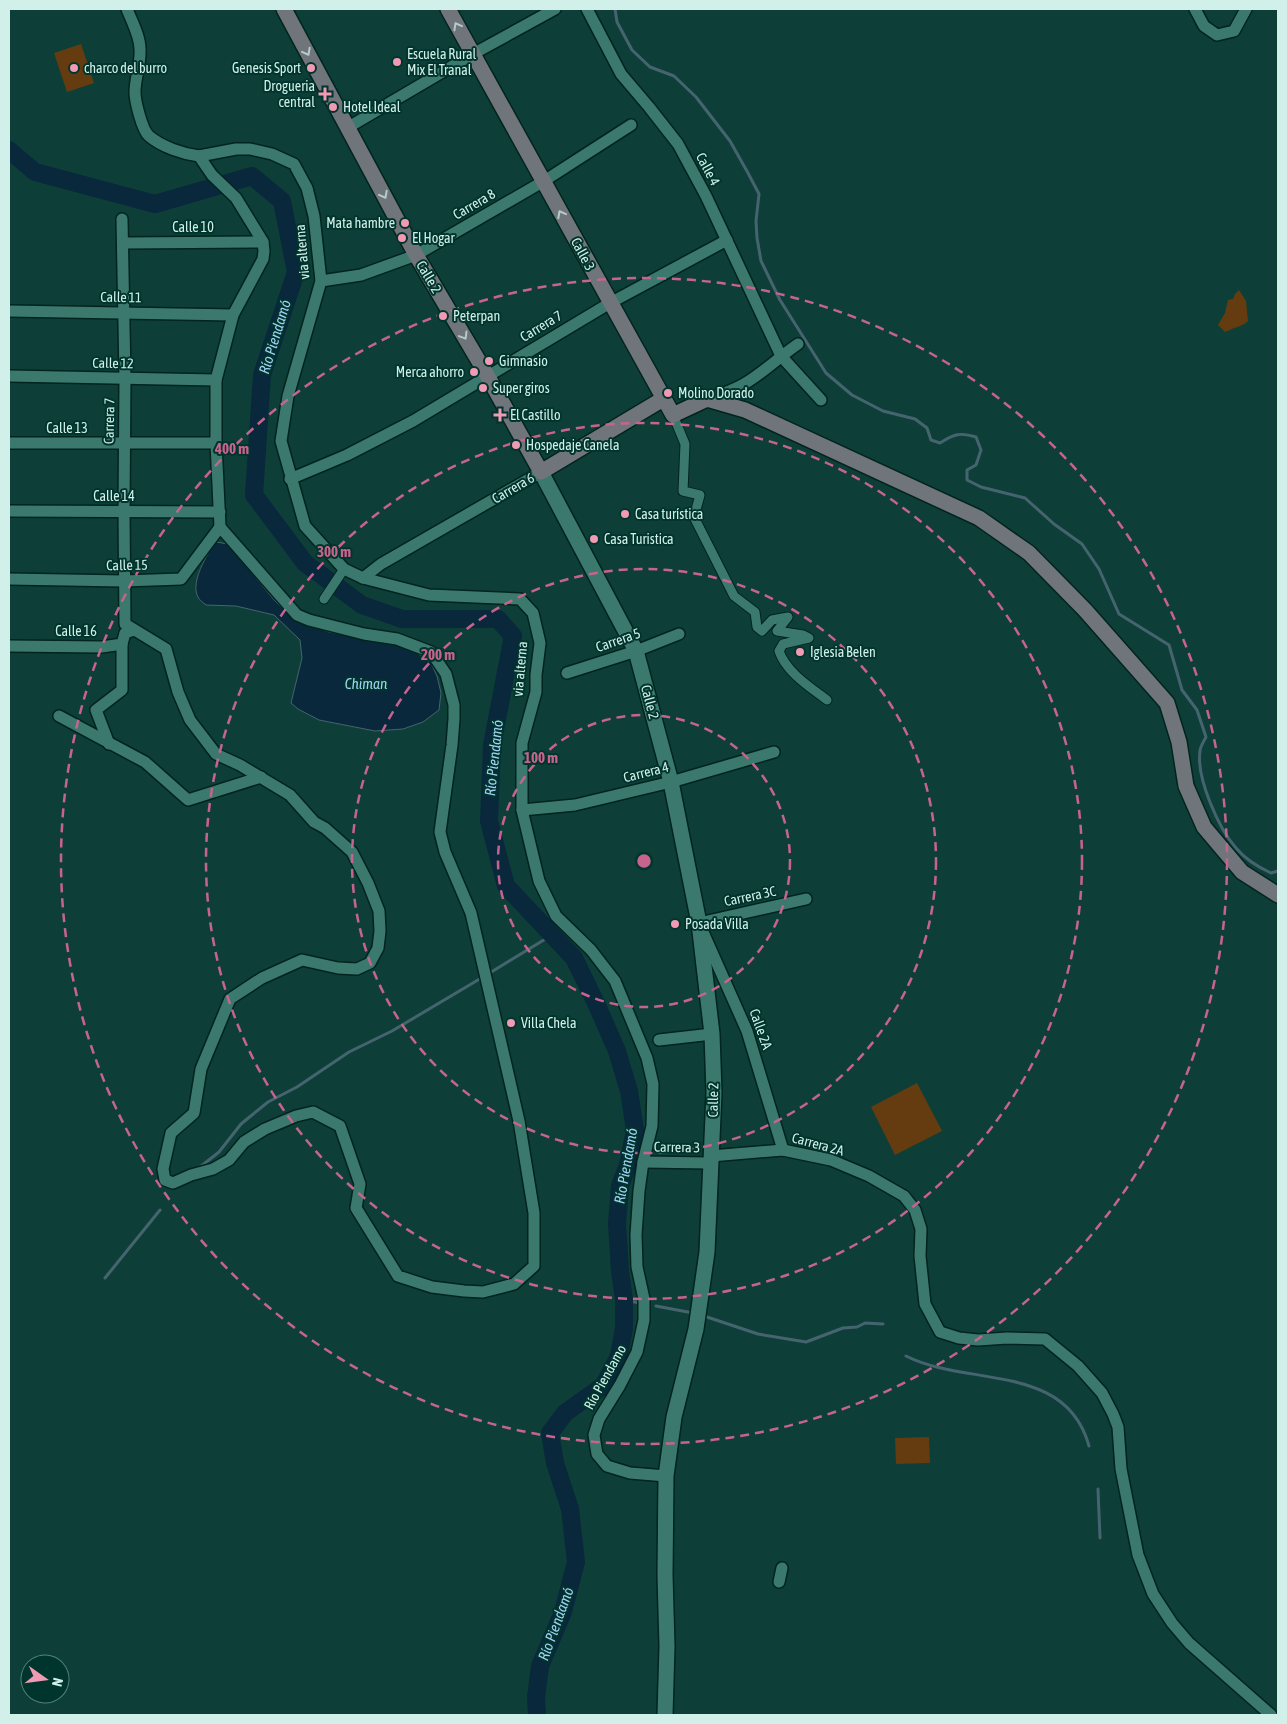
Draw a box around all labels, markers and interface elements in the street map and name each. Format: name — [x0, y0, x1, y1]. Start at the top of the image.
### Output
one-way arrow — [453, 22, 463, 31]
place label: Escuela Rural Mix El Tranal — [407, 46, 476, 78]
one-way arrow — [301, 47, 311, 56]
marker: Escuela Rural Mix El Tranal — [391, 56, 403, 68]
place label: charco del burro — [84, 60, 167, 76]
place label: Genesis Sport — [232, 60, 301, 76]
marker: charco del burro — [68, 62, 80, 74]
marker: Genesis Sport — [305, 62, 317, 74]
place label: Drogueria central — [263, 78, 315, 110]
marker: Drogueria central — [319, 88, 331, 100]
place label: Hotel Ideal — [343, 99, 401, 115]
marker: Hotel Ideal — [327, 101, 339, 113]
street label: Calle 4 — [693, 150, 723, 189]
street label: Carrera 8 — [450, 185, 498, 223]
one-way arrow — [377, 190, 387, 199]
one-way arrow — [558, 210, 568, 219]
place label: Mata hambre — [326, 215, 395, 231]
marker: Mata hambre — [399, 217, 411, 229]
street label: Calle 10 — [172, 219, 214, 235]
street label: via alterna — [292, 224, 312, 280]
place label: El Hogar — [412, 230, 456, 246]
marker: El Hogar — [396, 232, 408, 244]
street label: Calle 3 — [568, 235, 598, 273]
street label: Calle 2 — [413, 258, 445, 296]
street label: Calle 11 — [100, 289, 142, 305]
water label: Río Piendamó — [255, 298, 294, 376]
street label: Carrera 7 — [517, 307, 565, 345]
place label: Peterpan — [453, 308, 500, 324]
marker: Peterpan — [437, 310, 449, 322]
one-way arrow — [458, 331, 468, 340]
place label: Gimnasio — [499, 353, 548, 369]
street label: Calle 12 — [92, 355, 134, 371]
marker: Gimnasio — [483, 355, 495, 367]
place label: Merca ahorro — [396, 364, 464, 380]
marker: Merca ahorro — [468, 366, 480, 378]
place label: Super giros — [493, 380, 550, 396]
marker: Super giros — [477, 382, 489, 394]
place label: Molino Dorado — [678, 385, 754, 401]
marker: Molino Dorado — [662, 387, 674, 399]
street label: Carrera 7 — [101, 398, 117, 444]
place label: El Castillo — [510, 407, 560, 423]
marker: El Castillo — [494, 409, 506, 421]
street label: Calle 13 — [46, 420, 88, 436]
place label: Hospedaje Canela — [526, 437, 619, 453]
marker: Hospedaje Canela — [510, 439, 522, 451]
text: 400 m — [214, 440, 249, 457]
street label: Carrera 6 — [489, 469, 537, 507]
street label: Calle 14 — [93, 488, 135, 504]
place label: Casa turística — [635, 506, 703, 522]
marker: Casa turística — [619, 508, 631, 520]
place label: Casa Turistica — [604, 531, 674, 547]
marker: Casa Turistica — [588, 533, 600, 545]
text: 300 m — [317, 543, 351, 560]
street label: Calle 15 — [106, 557, 148, 573]
street label: Calle 16 — [55, 623, 97, 639]
street label: Carrera 5 — [594, 625, 642, 655]
street label: via alterna — [510, 641, 530, 697]
place label: Iglesia Belen — [810, 644, 876, 660]
text: 200 m — [421, 646, 455, 663]
marker: Iglesia Belen — [794, 646, 806, 658]
water label: Chiman — [345, 675, 387, 692]
street label: Calle 2 — [638, 683, 662, 721]
water label: Río Piendamó — [481, 719, 506, 797]
text: 100 m — [524, 749, 558, 766]
street label: Carrera 4 — [622, 759, 671, 785]
centre of rings — [635, 852, 653, 870]
street label: Carrera 3C — [723, 883, 778, 909]
place label: Posada Villa — [685, 916, 749, 932]
marker: Posada Villa — [669, 918, 681, 930]
street label: Calle 2A — [746, 1007, 776, 1052]
place label: Villa Chela — [521, 1015, 577, 1031]
marker: Villa Chela — [505, 1017, 517, 1029]
street label: Calle 2 — [705, 1082, 721, 1118]
water label: Río Piendamó — [610, 1127, 641, 1205]
street label: Carrera 2A — [790, 1129, 846, 1159]
street label: Carrera 3 — [654, 1139, 700, 1155]
street label: Río Piendamo — [581, 1342, 629, 1412]
water label: Río Piendamó — [534, 1585, 577, 1663]
north arrow — [20, 1654, 70, 1704]
text: N — [49, 1676, 66, 1688]

